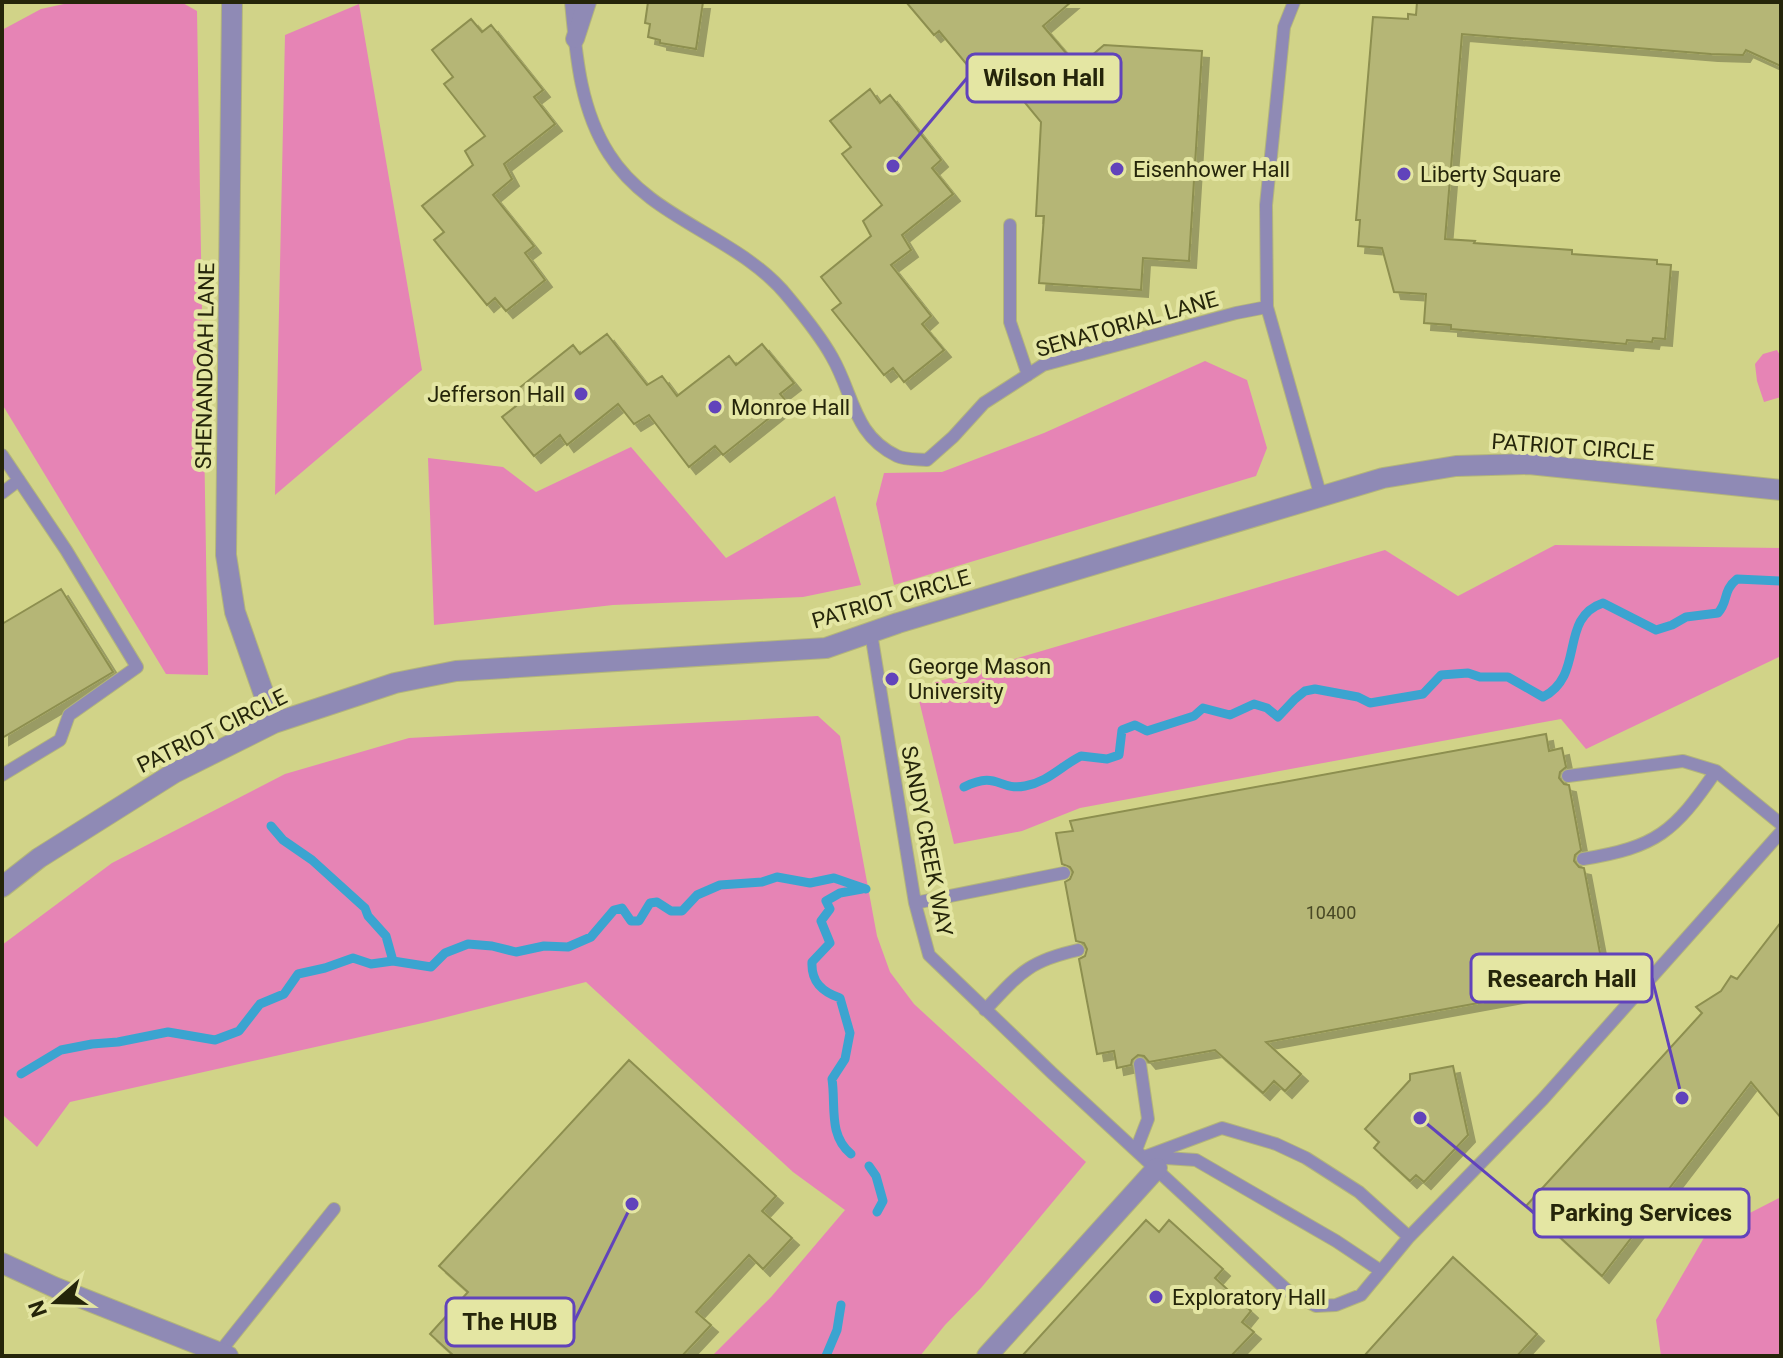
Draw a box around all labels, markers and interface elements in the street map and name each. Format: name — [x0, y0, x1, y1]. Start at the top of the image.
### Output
callout: Wilson Hall — [967, 54, 1121, 102]
text: Wilson Hall — [983, 64, 1105, 92]
place label: Eisenhower Hall — [1133, 157, 1290, 182]
marker: Eisenhower Hall — [1108, 160, 1126, 178]
place label: Liberty Square — [1420, 162, 1561, 187]
marker: Liberty Square — [1395, 165, 1413, 183]
street label: SHENANDOAH LANE — [191, 262, 219, 470]
street label: SENATORIAL LANE — [1033, 286, 1221, 362]
place label: Jefferson Hall — [427, 382, 565, 407]
marker: Jefferson Hall — [572, 385, 590, 403]
place label: Monroe Hall — [731, 395, 850, 420]
marker: Monroe Hall — [706, 398, 724, 416]
street label: PATRIOT CIRCLE — [1491, 429, 1655, 465]
street label: PATRIOT CIRCLE — [809, 564, 973, 634]
place label: George Mason University — [908, 654, 1051, 704]
marker: George Mason University — [883, 670, 901, 688]
street label: PATRIOT CIRCLE — [133, 684, 291, 778]
street label: SANDY CREEK WAY — [896, 744, 958, 939]
house number: 10400 — [1306, 902, 1356, 923]
callout: Research Hall — [1471, 954, 1652, 1002]
text: Research Hall — [1487, 965, 1637, 993]
callout: Parking Services — [1534, 1189, 1749, 1237]
text: Parking Services — [1550, 1199, 1732, 1227]
north arrow — [16, 1262, 96, 1342]
place label: Exploratory Hall — [1172, 1285, 1326, 1310]
marker: Exploratory Hall — [1147, 1288, 1165, 1306]
text: N — [23, 1297, 52, 1320]
callout: The HUB — [446, 1298, 574, 1346]
text: The HUB — [462, 1308, 558, 1336]

